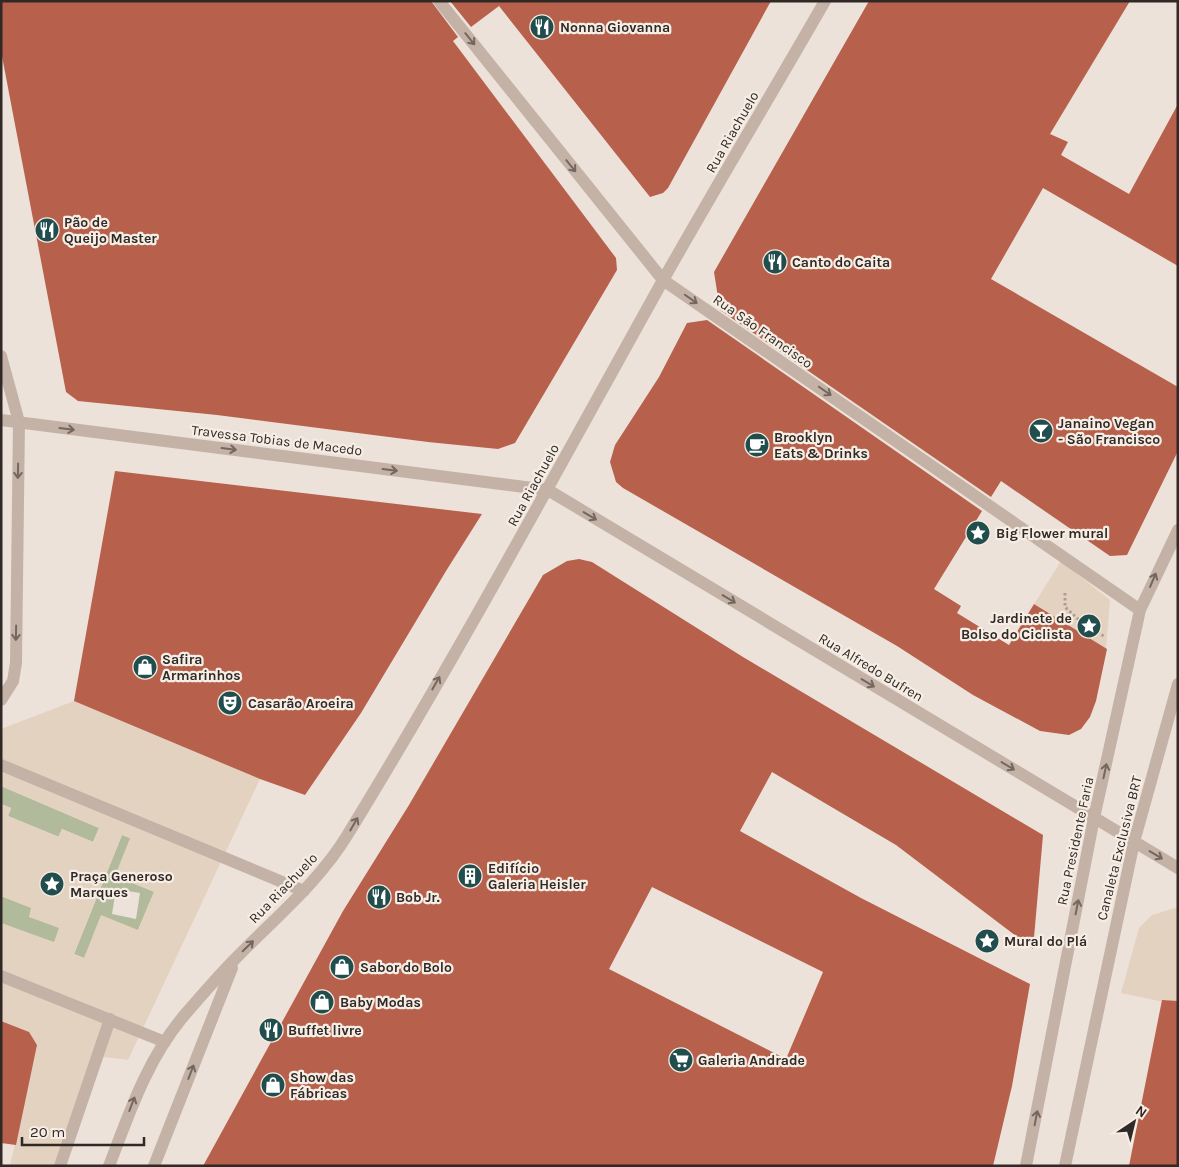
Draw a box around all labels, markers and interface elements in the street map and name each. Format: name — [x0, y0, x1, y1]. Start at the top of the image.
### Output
restaurant icon: Nonna Giovanna — [529, 14, 555, 40]
place label: Nonna Giovanna — [560, 19, 670, 36]
one-way arrow — [464, 32, 475, 45]
street label: Rua Riachuelo — [702, 88, 763, 176]
one-way arrow — [566, 159, 577, 172]
place label: Pão de Queijo Master — [64, 214, 157, 247]
restaurant icon: Pão de Queijo Master — [34, 217, 60, 243]
restaurant icon: Canto do Caita — [762, 249, 788, 275]
place label: Canto do Caita — [792, 254, 890, 271]
street label: Rua São Francisco — [710, 291, 816, 372]
one-way arrow — [684, 294, 698, 304]
one-way arrow — [817, 386, 831, 396]
place label: Janaino Vegan - São Francisco — [1058, 415, 1160, 448]
bar icon: Janaino Vegan - São Francisco — [1028, 418, 1054, 444]
street label: Travessa Tobias de Macedo — [191, 422, 363, 459]
one-way arrow — [59, 424, 75, 434]
place label: Brooklyn Eats & Drinks — [774, 429, 868, 462]
cafe icon: Brooklyn Eats & Drinks — [744, 432, 770, 458]
street label: Rua Riachuelo — [504, 441, 563, 529]
one-way arrow — [220, 444, 236, 454]
one-way arrow — [14, 463, 23, 479]
one-way arrow — [381, 465, 397, 475]
one-way arrow — [582, 511, 596, 521]
place icon: Big Flower mural — [965, 520, 991, 546]
place label: Big Flower mural — [996, 525, 1108, 542]
one-way arrow — [1149, 573, 1159, 588]
one-way arrow — [722, 595, 736, 605]
place label: Jardinete de Bolso do Ciclista — [961, 610, 1072, 643]
place icon: Jardinete de Bolso do Ciclista — [1076, 613, 1102, 639]
one-way arrow — [11, 625, 21, 641]
street label: Rua Alfredo Bufren — [815, 629, 926, 705]
place label: Safira Armarinhos — [162, 651, 241, 684]
shop icon: Safira Armarinhos — [132, 654, 158, 680]
one-way arrow — [431, 676, 441, 691]
one-way arrow — [861, 678, 875, 688]
theatre icon: Casarão Aroeira — [217, 690, 243, 716]
place label: Casarão Aroeira — [248, 695, 354, 712]
one-way arrow — [1000, 762, 1014, 772]
one-way arrow — [1101, 763, 1110, 779]
street label: Canaleta Exclusiva BRT — [1093, 774, 1146, 922]
street label: Rua Presidente Faria — [1054, 775, 1097, 907]
one-way arrow — [350, 817, 360, 831]
street label: Rua Riachuelo — [245, 850, 321, 927]
one-way arrow — [1148, 850, 1162, 860]
place label: Edifício Galeria Heisler — [488, 860, 586, 893]
building icon: Edifício Galeria Heisler — [457, 863, 483, 889]
place label: Praça Generoso Marques — [70, 868, 173, 901]
place icon: Praça Generoso Marques — [39, 871, 65, 897]
restaurant icon: Bob Jr. — [366, 884, 392, 910]
place label: Bob Jr. — [396, 889, 440, 906]
one-way arrow — [1073, 899, 1082, 915]
place icon: Mural do Plá — [974, 928, 1000, 954]
place label: Mural do Plá — [1004, 933, 1087, 950]
one-way arrow — [242, 940, 255, 952]
shop icon: Sabor do Bolo — [329, 954, 355, 980]
place label: Sabor do Bolo — [360, 959, 452, 976]
shop icon: Baby Modas — [309, 989, 335, 1015]
place label: Baby Modas — [340, 994, 421, 1011]
restaurant icon: Buffet livre — [258, 1017, 284, 1043]
place label: Buffet livre — [288, 1022, 362, 1039]
supermarket icon: Galeria Andrade — [668, 1047, 694, 1073]
place label: Galeria Andrade — [698, 1052, 805, 1069]
one-way arrow — [187, 1064, 196, 1080]
place label: Show das Fábricas — [290, 1069, 354, 1102]
shop icon: Show das Fábricas — [260, 1072, 286, 1098]
one-way arrow — [128, 1097, 138, 1112]
north arrow — [1109, 1097, 1159, 1147]
text: N — [1132, 1102, 1150, 1122]
one-way arrow — [1031, 1110, 1041, 1126]
scale bar — [22, 1114, 145, 1146]
text: 20 m — [30, 1123, 65, 1141]

